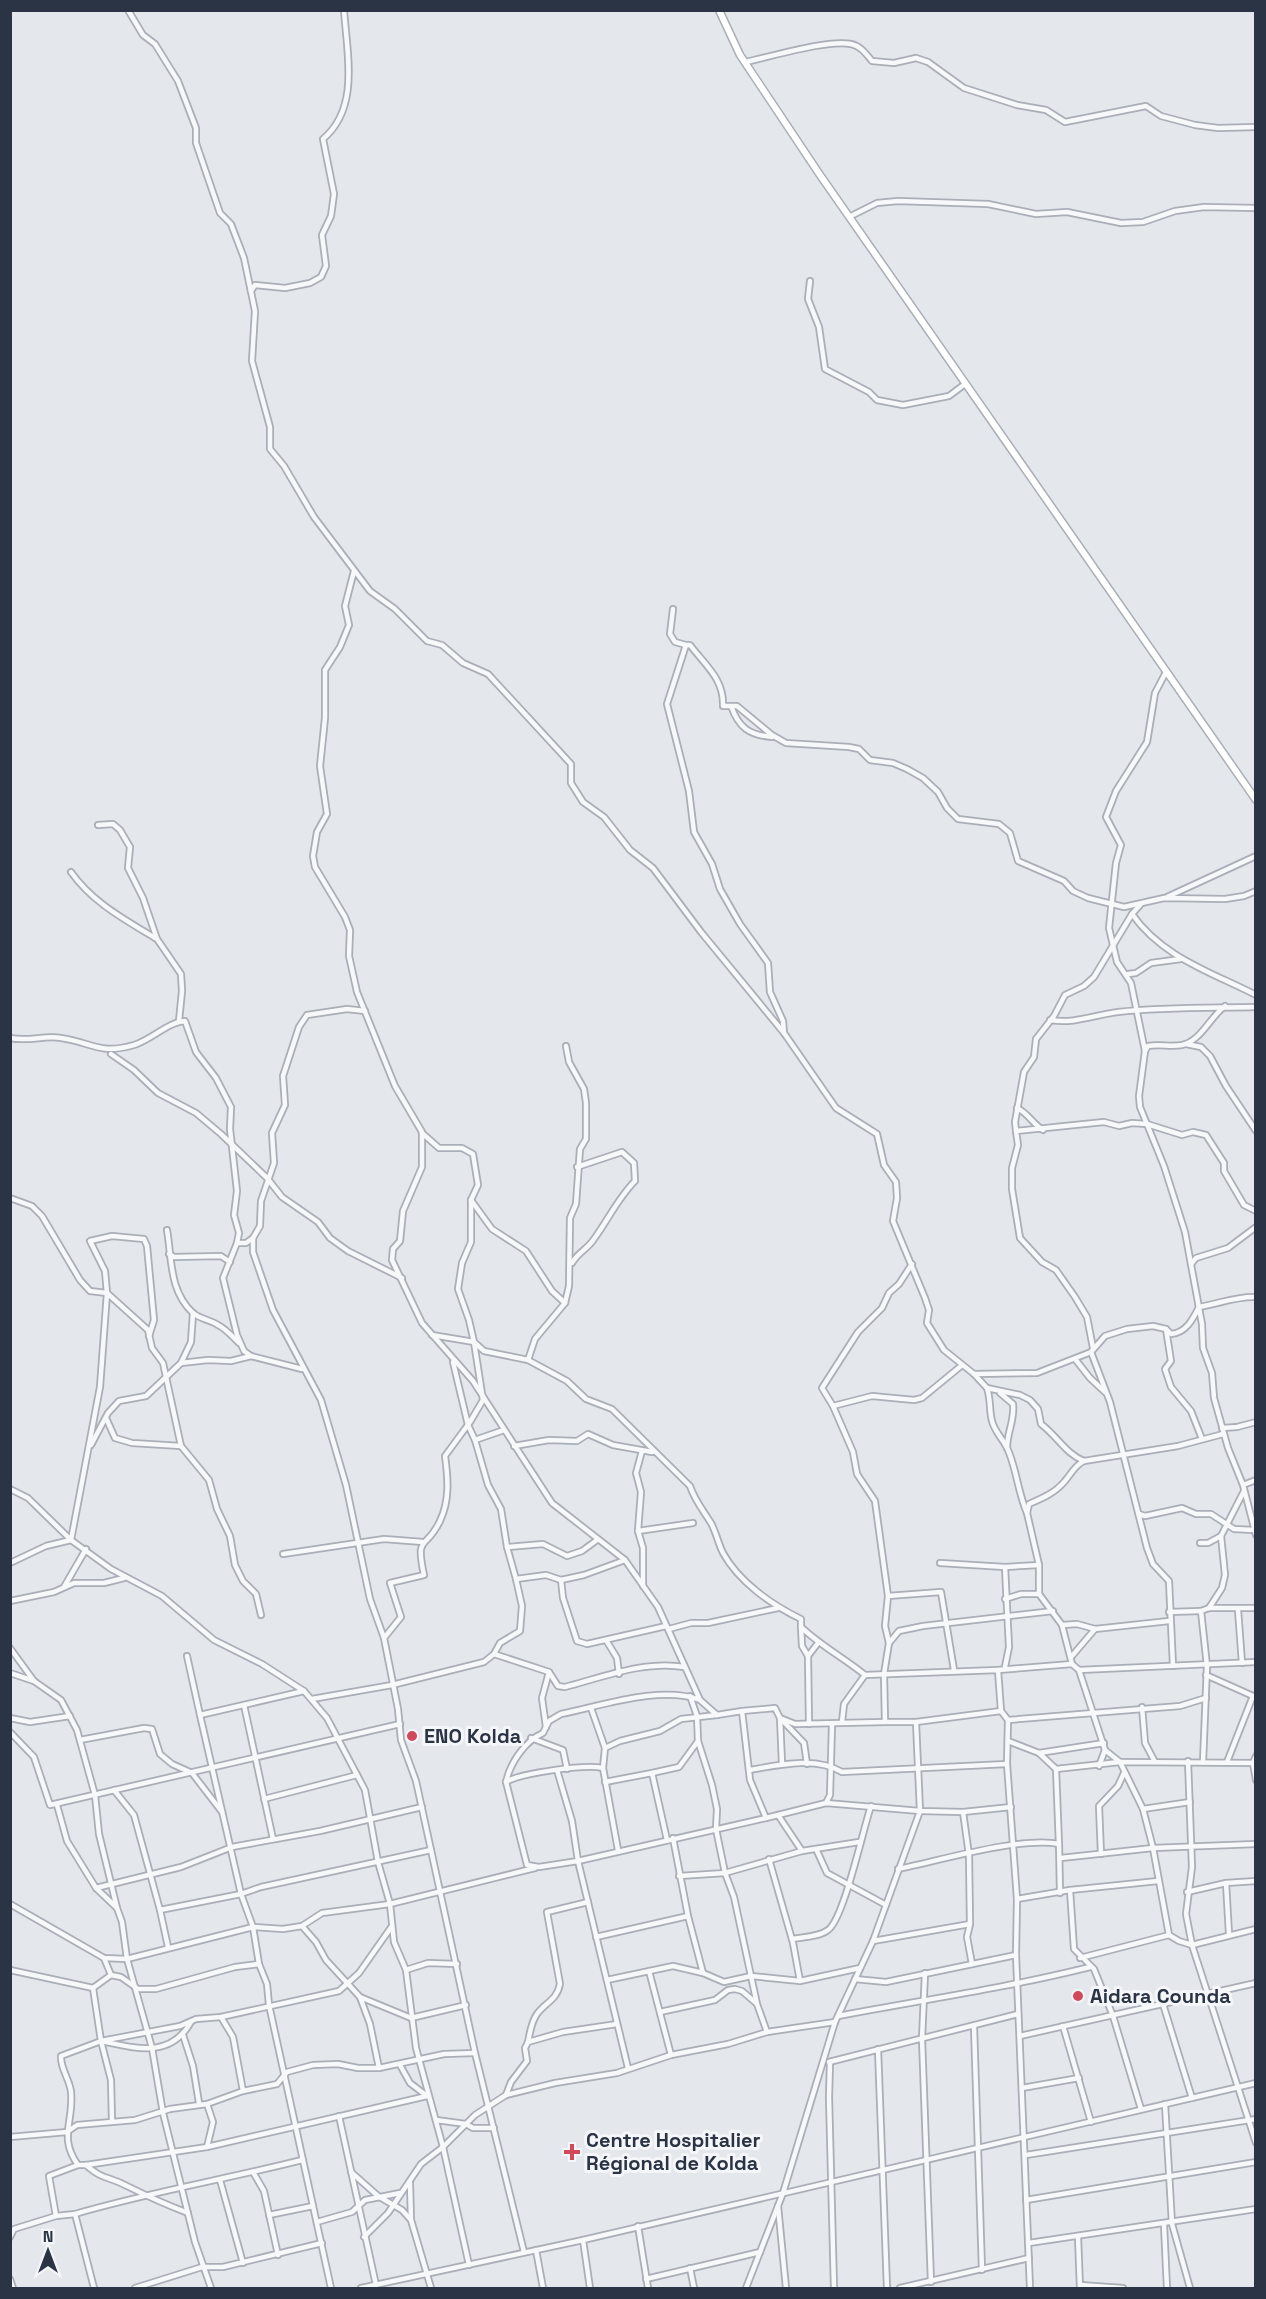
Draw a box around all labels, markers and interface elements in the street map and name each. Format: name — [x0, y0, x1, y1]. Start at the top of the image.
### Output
place label: ENO Kolda — [424, 1723, 522, 1749]
marker: ENO Kolda — [405, 1729, 419, 1743]
place label: Aidara Counda — [1090, 1983, 1231, 2009]
marker: Aidara Counda — [1071, 1989, 1085, 2003]
place label: Centre Hospitalier Régional de Kolda — [586, 2127, 761, 2176]
marker: Centre Hospitalier Régional de Kolda — [563, 2143, 581, 2161]
north arrow — [18, 2221, 78, 2281]
text: N — [43, 2226, 53, 2247]

